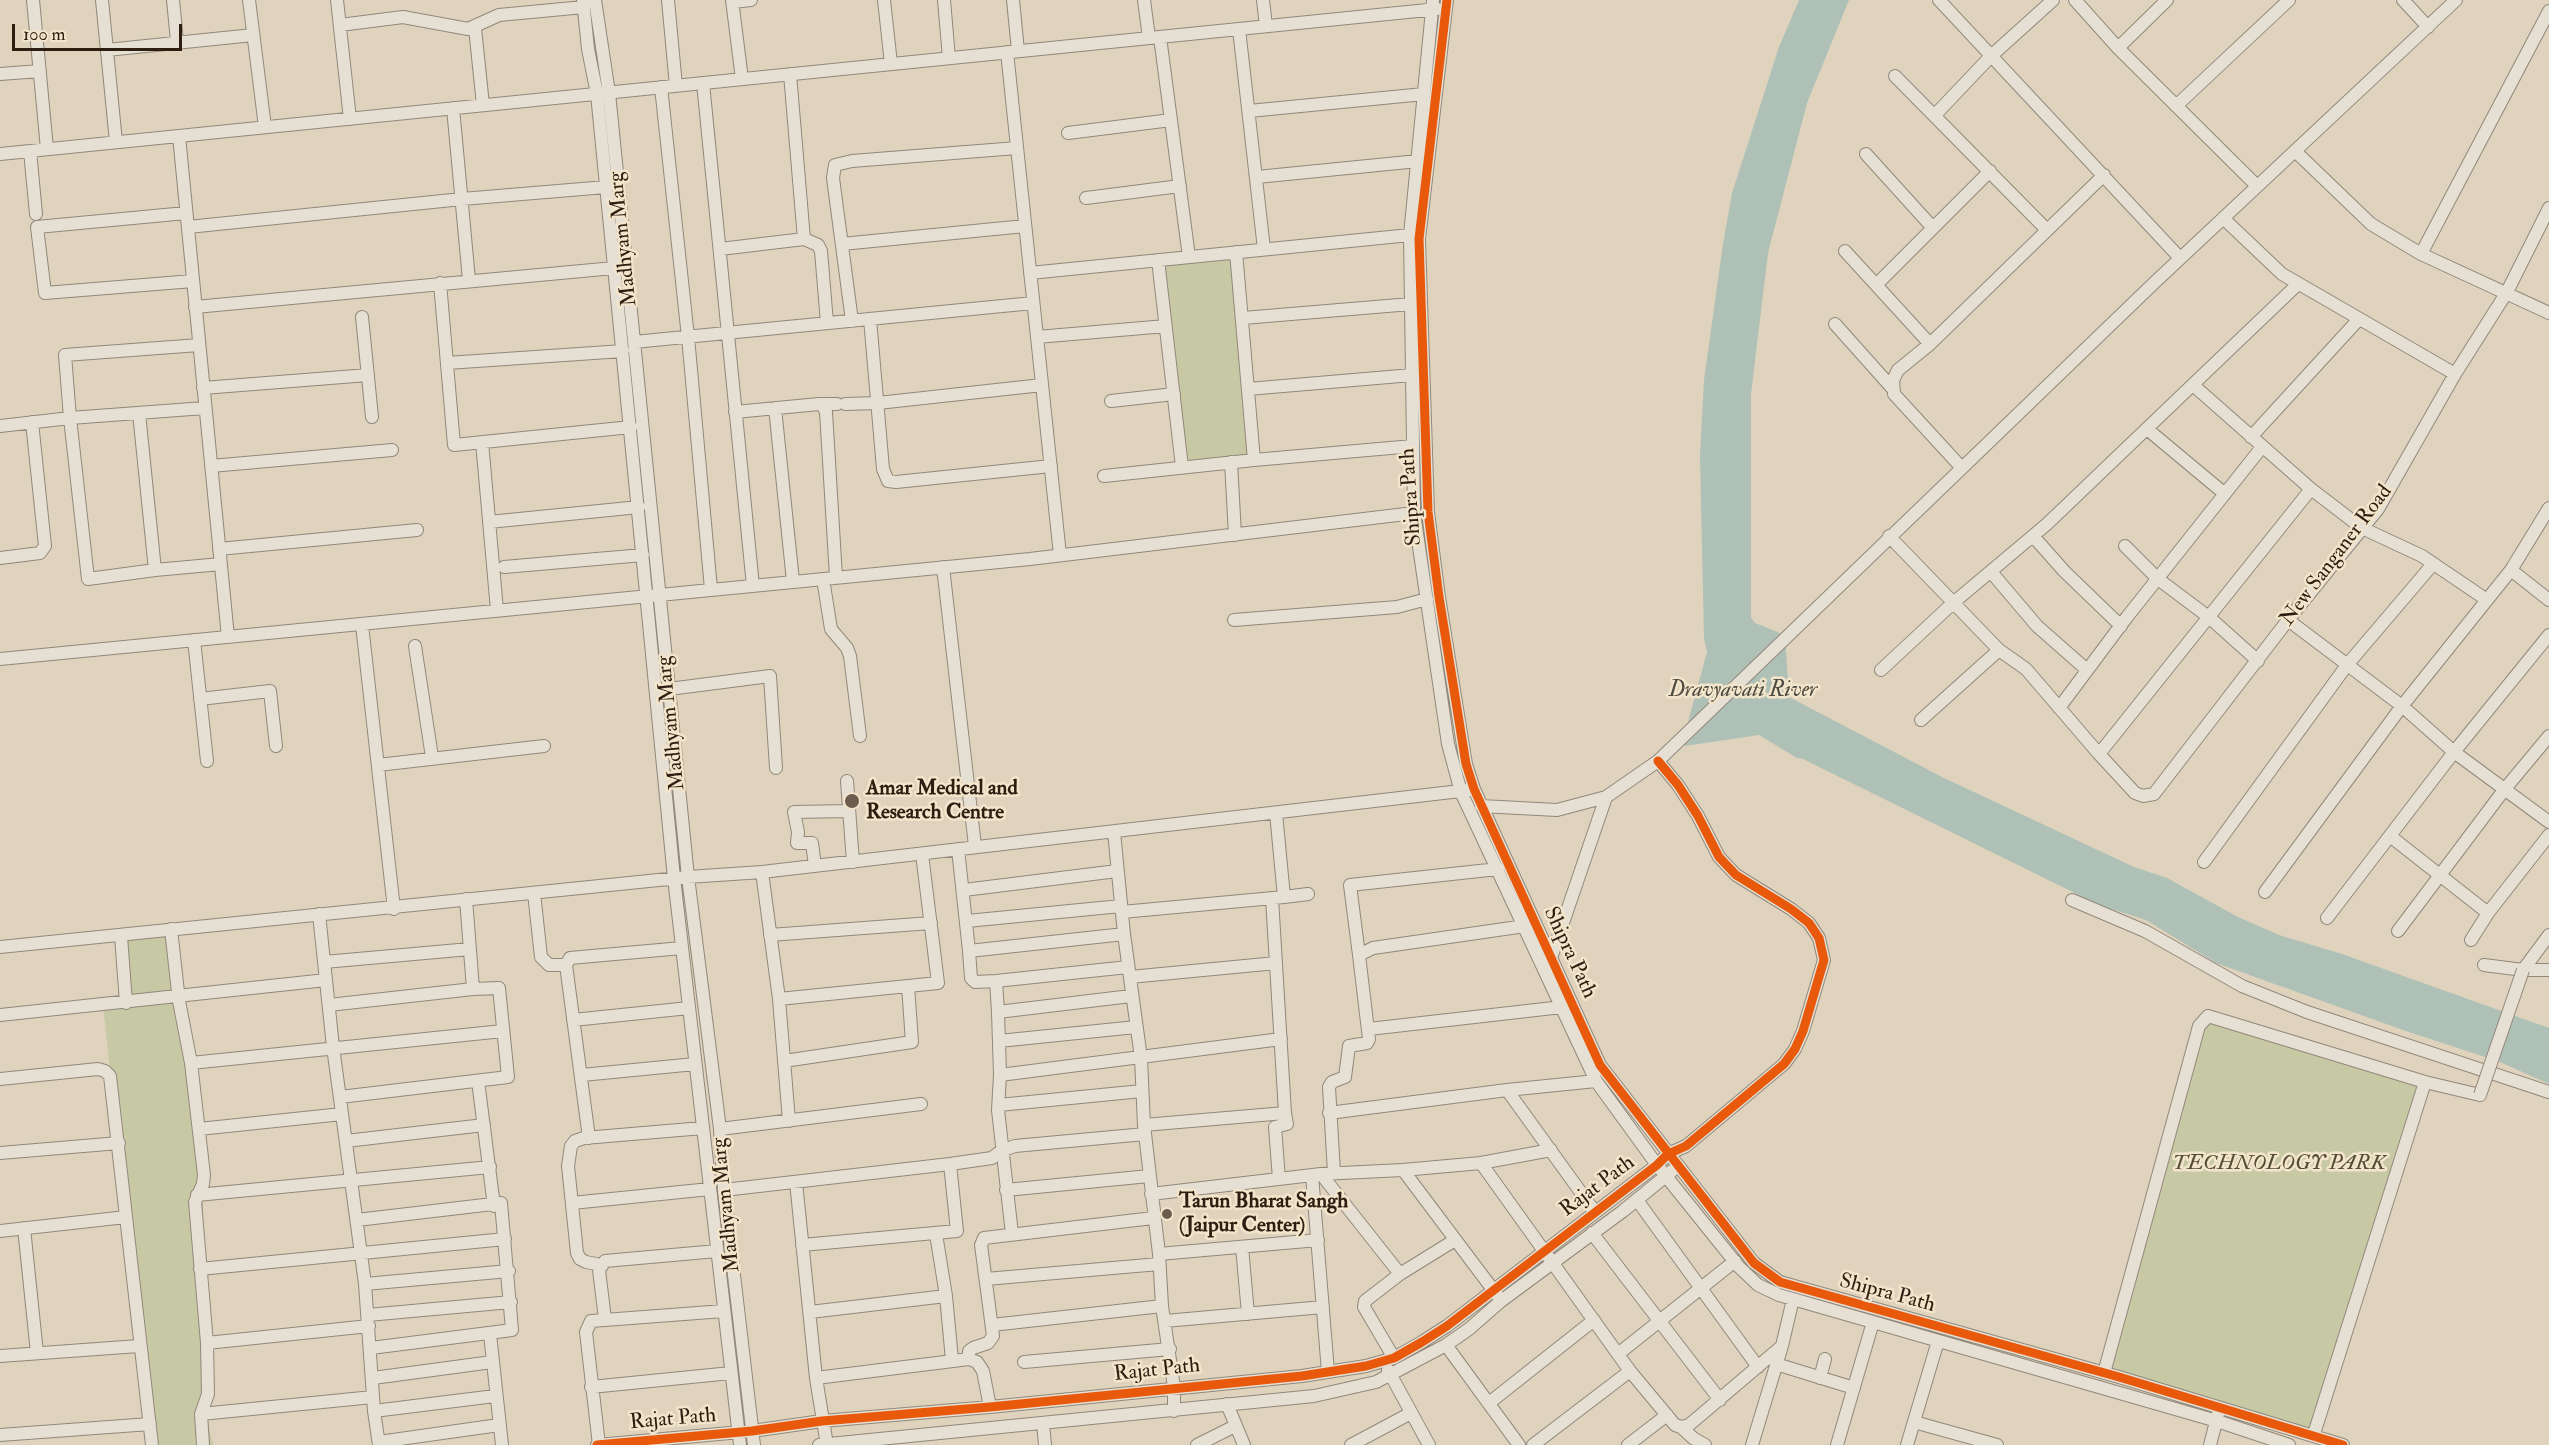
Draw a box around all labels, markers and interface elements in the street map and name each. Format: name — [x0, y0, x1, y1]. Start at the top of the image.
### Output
scale bar — [15, 12, 184, 50]
text: 100 m — [23, 23, 66, 46]
street label: Madhyam Marg — [604, 170, 644, 308]
street label: Shipra Path — [1396, 447, 1428, 547]
street label: New Sanganer Road — [2276, 480, 2398, 632]
street label: Madhyam Marg — [652, 654, 692, 792]
water label: Dravyavati River — [1669, 678, 1817, 704]
place label: Amar Medical and Research Centre — [866, 776, 1018, 826]
marker: Amar Medical and Research Centre — [843, 792, 861, 810]
street label: Shipra Path — [1537, 903, 1601, 1003]
street label: Madhyam Marg — [707, 1136, 747, 1274]
street label: Rajat Path — [1556, 1151, 1640, 1223]
park label: TECHNOLOGY PARK — [2172, 1151, 2386, 1177]
place label: Tarun Bharat Sangh (Jaipur Center) — [1179, 1189, 1348, 1239]
marker: Tarun Bharat Sangh (Jaipur Center) — [1160, 1207, 1174, 1221]
street label: Shipra Path — [1836, 1269, 1938, 1319]
street label: Rajat Path — [1113, 1354, 1201, 1388]
street label: Rajat Path — [629, 1404, 717, 1436]

